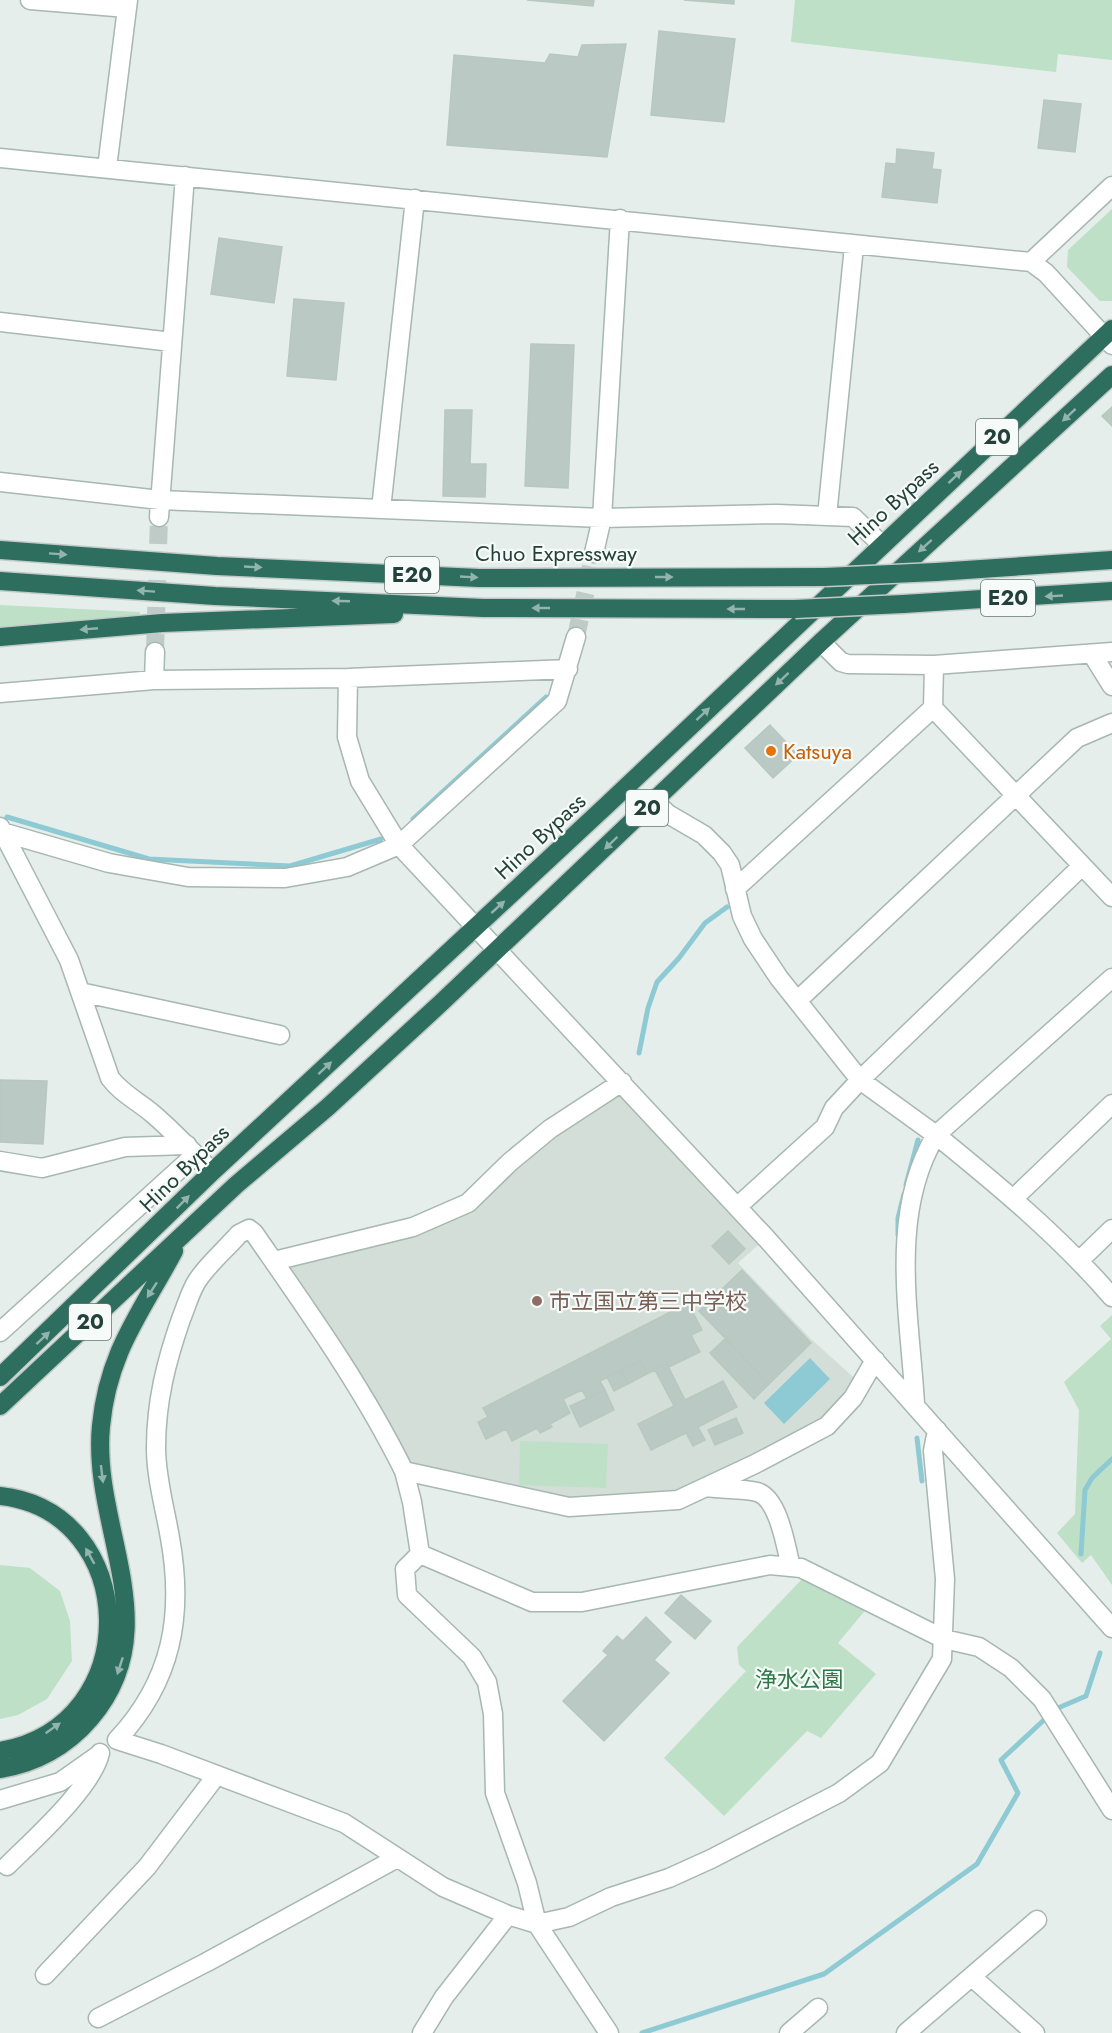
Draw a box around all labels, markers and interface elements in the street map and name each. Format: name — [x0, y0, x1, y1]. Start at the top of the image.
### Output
one-way arrow — [1062, 408, 1077, 422]
road number: 20 — [976, 419, 1018, 455]
street label: Hino Bypass — [840, 451, 946, 553]
one-way arrow — [948, 470, 962, 484]
street label: Chuo Expressway — [475, 537, 637, 569]
one-way arrow — [918, 539, 933, 552]
one-way arrow — [49, 550, 68, 559]
road number: E20 — [385, 557, 439, 593]
one-way arrow — [243, 563, 262, 572]
one-way arrow — [654, 572, 673, 582]
one-way arrow — [459, 573, 478, 582]
road number: E20 — [981, 580, 1035, 616]
one-way arrow — [136, 586, 155, 596]
one-way arrow — [1044, 591, 1063, 600]
one-way arrow — [331, 597, 350, 606]
one-way arrow — [532, 603, 551, 613]
one-way arrow — [727, 604, 746, 614]
one-way arrow — [80, 624, 99, 634]
one-way arrow — [775, 671, 789, 685]
one-way arrow — [696, 708, 710, 722]
place label: Katsuya — [783, 735, 852, 767]
marker: Katsuya — [764, 744, 778, 758]
street label: Hino Bypass — [487, 785, 593, 887]
road number: 20 — [626, 790, 668, 826]
one-way arrow — [604, 836, 619, 850]
one-way arrow — [491, 900, 506, 914]
one-way arrow — [317, 1062, 332, 1075]
street label: Hino Bypass — [132, 1117, 236, 1219]
one-way arrow — [175, 1195, 189, 1209]
one-way arrow — [147, 1282, 158, 1298]
place label: 市立国立第三中学校 — [549, 1285, 747, 1317]
marker: 市立国立第三中学校 — [530, 1294, 544, 1308]
road number: 20 — [69, 1304, 111, 1340]
one-way arrow — [35, 1331, 49, 1345]
one-way arrow — [97, 1464, 107, 1483]
one-way arrow — [85, 1547, 95, 1564]
one-way arrow — [114, 1657, 124, 1675]
park label: 浄水公園 — [755, 1663, 843, 1695]
one-way arrow — [46, 1723, 61, 1735]

